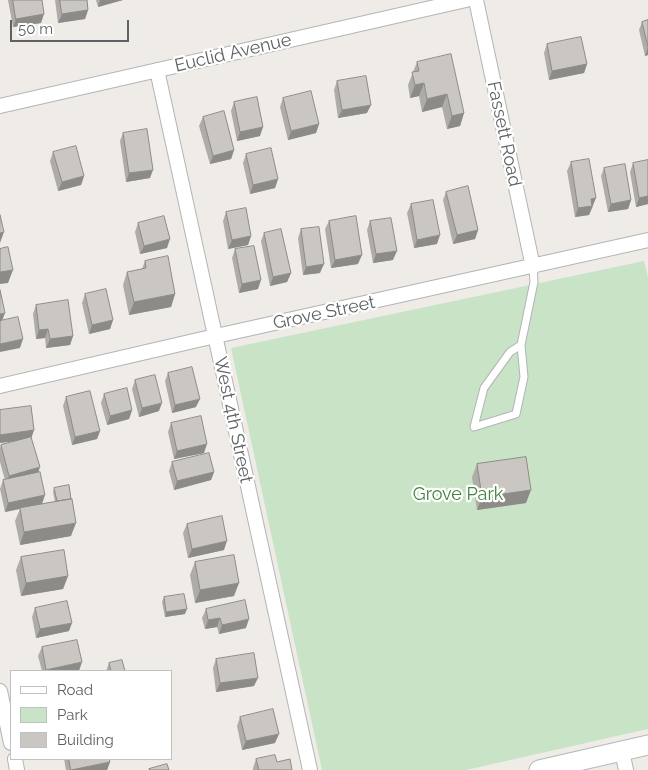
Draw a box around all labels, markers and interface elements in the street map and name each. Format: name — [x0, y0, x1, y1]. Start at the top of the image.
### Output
scale bar — [12, 10, 131, 42]
text: 50 m — [18, 20, 53, 38]
street label: Euclid Avenue — [173, 29, 293, 77]
street label: Fassett Road — [482, 79, 526, 189]
street label: Grove Street — [271, 292, 377, 334]
street label: West 4th Street — [209, 355, 257, 485]
park label: Grove Park — [413, 484, 503, 506]
legend — [10, 670, 172, 760]
text: Road — [57, 681, 93, 699]
text: Park — [57, 706, 88, 724]
text: Building — [57, 731, 114, 749]

